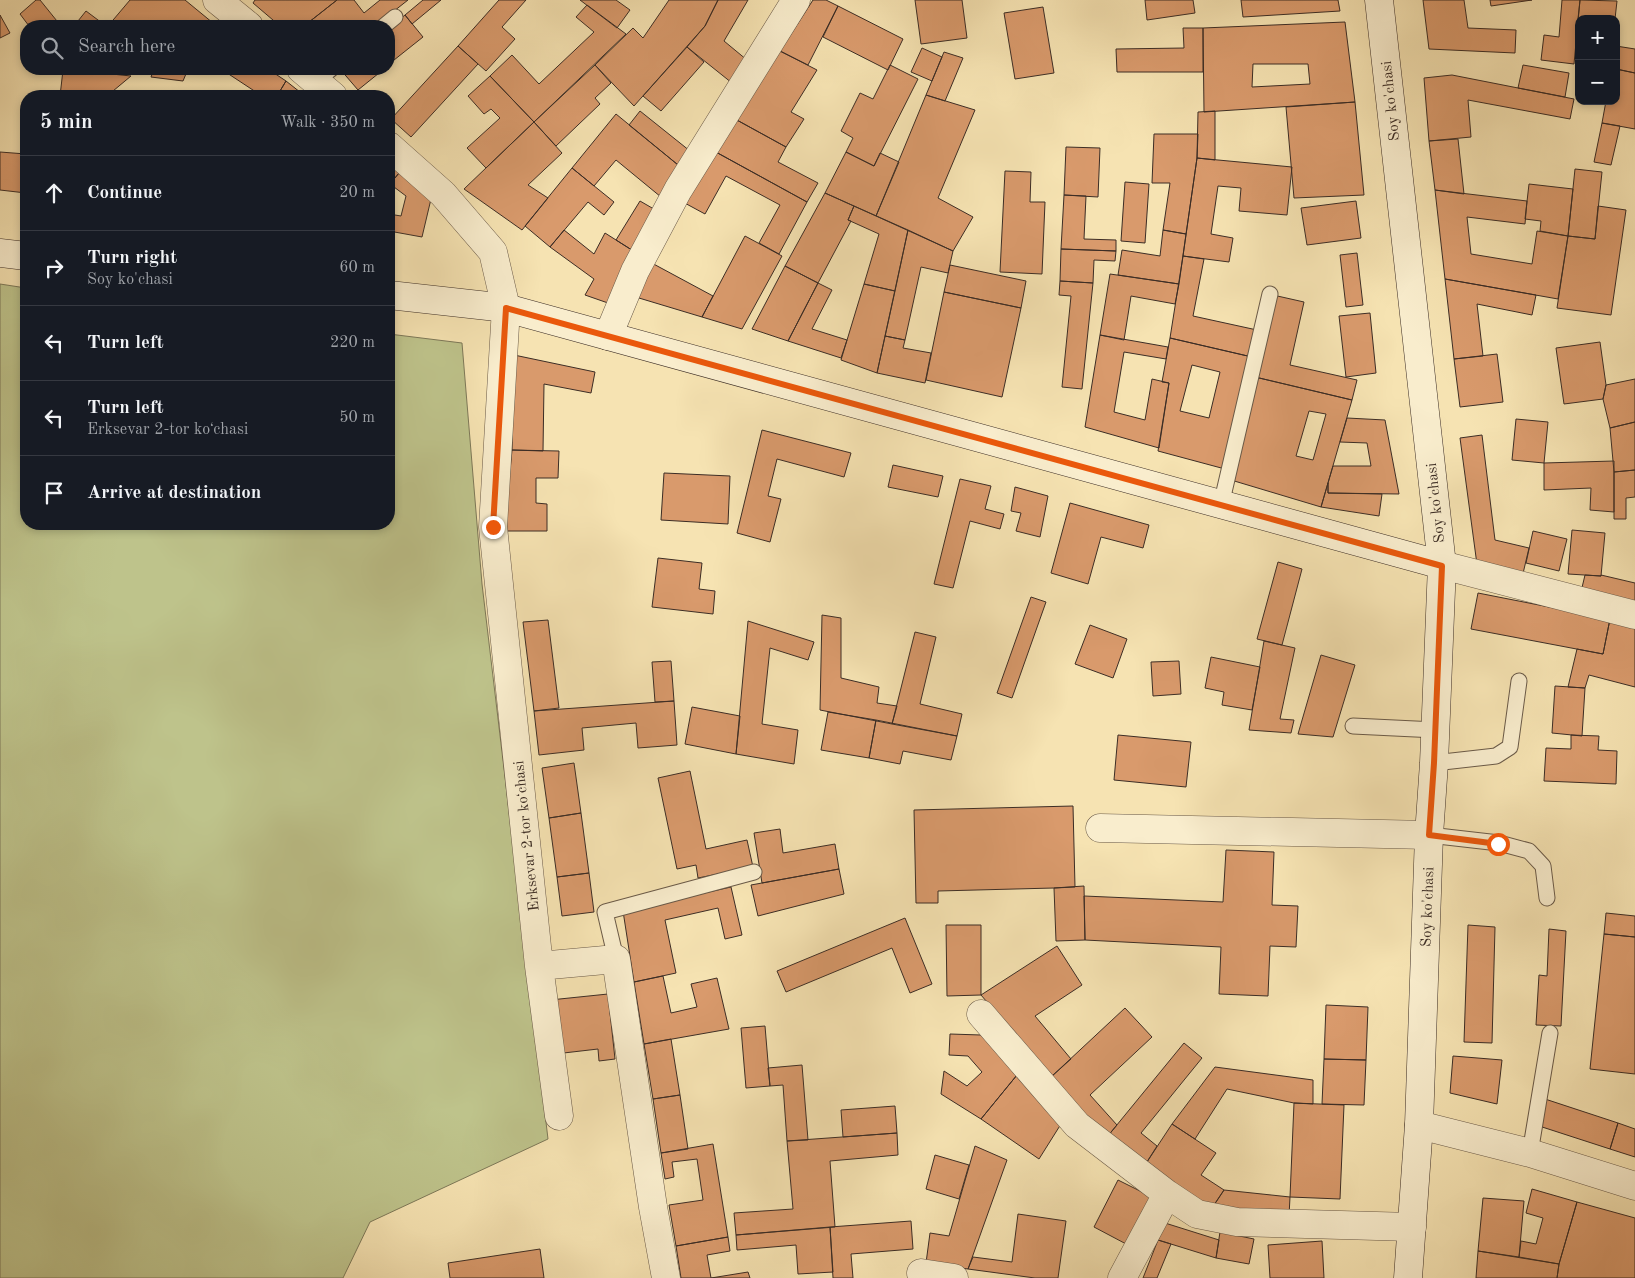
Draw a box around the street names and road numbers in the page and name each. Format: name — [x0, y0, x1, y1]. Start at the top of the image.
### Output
street label: Soy ko'chasi — [1380, 60, 1403, 142]
street label: Soy ko'chasi — [1425, 462, 1448, 544]
street label: Erksevar 2-tor koʻchasi — [512, 760, 543, 912]
street label: Soy ko'chasi — [1420, 867, 1437, 947]

